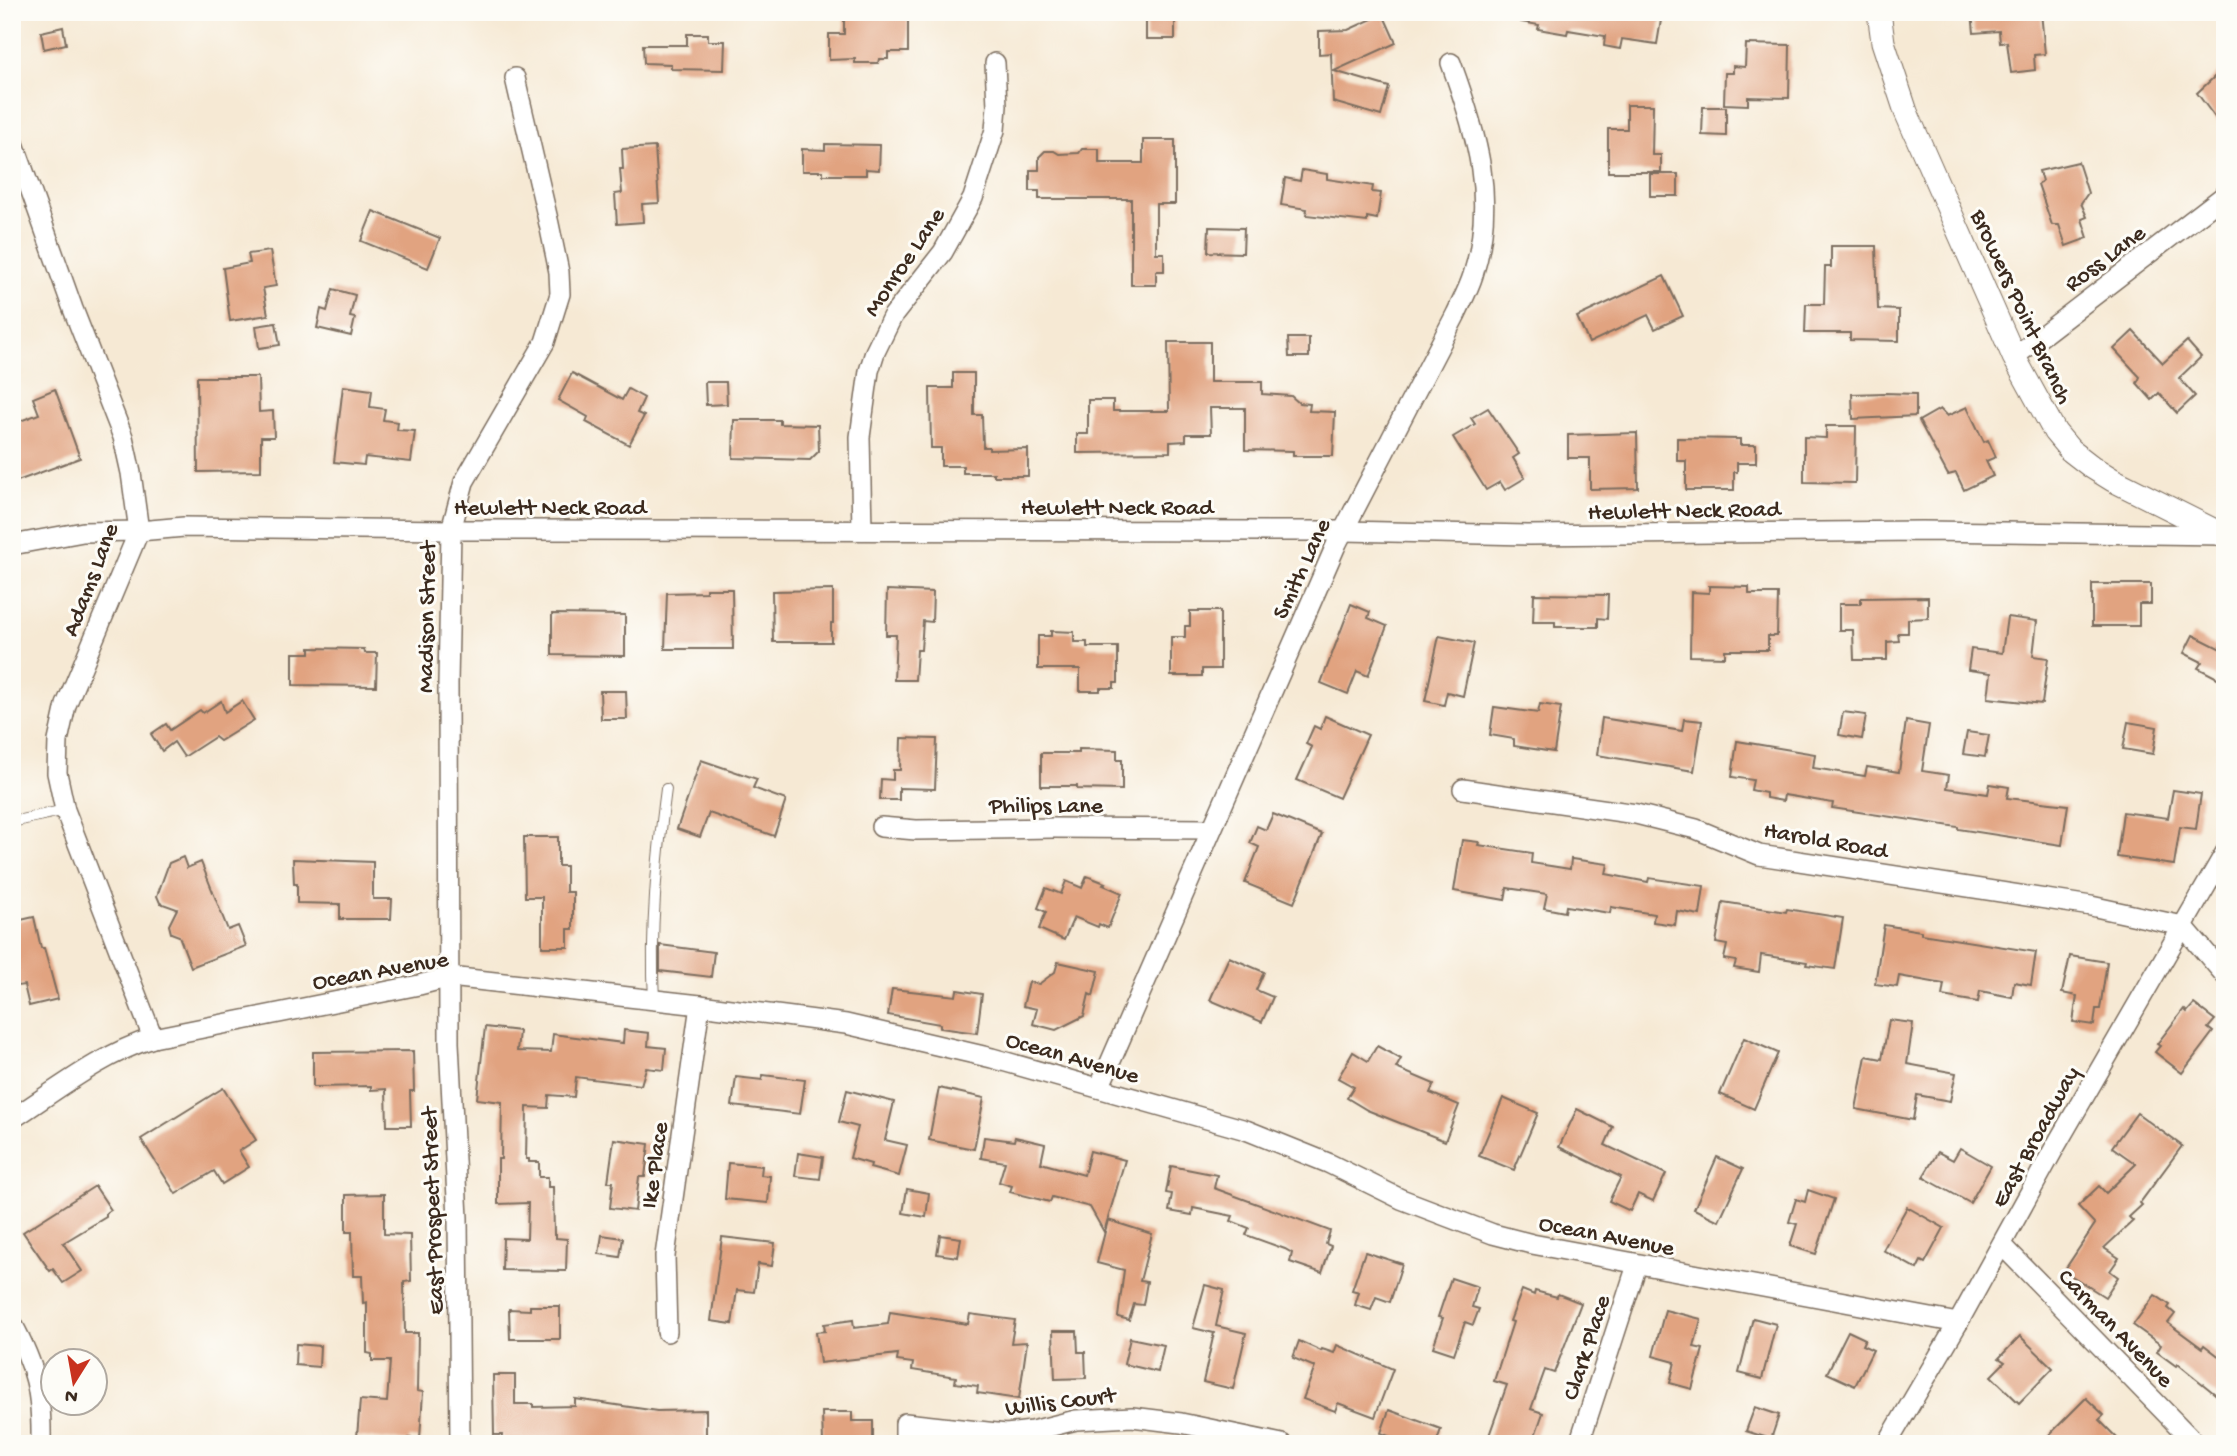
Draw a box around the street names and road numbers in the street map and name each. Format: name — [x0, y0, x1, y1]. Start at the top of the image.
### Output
street label: Monroe Lane — [859, 202, 953, 323]
street label: Browers Point Branch — [1962, 205, 2078, 410]
street label: Ross Lane — [2060, 219, 2153, 300]
street label: Hewlett Neck Road — [454, 495, 648, 524]
street label: Hewlett Neck Road — [1021, 495, 1215, 524]
street label: Hewlett Neck Road — [1587, 496, 1783, 529]
street label: Smith Lane — [1267, 514, 1339, 624]
street label: Adams Lane — [57, 519, 127, 641]
street label: Madison Street — [413, 539, 444, 693]
street label: Philips Lane — [988, 793, 1104, 822]
street label: Harold Road — [1761, 817, 1892, 868]
street label: Ocean Avenue — [310, 946, 451, 999]
street label: Ocean Avenue — [1002, 1026, 1143, 1092]
street label: East Broadway — [1986, 1062, 2088, 1213]
street label: East Prospect Street — [416, 1105, 453, 1315]
street label: Ike Place — [636, 1120, 677, 1211]
street label: Ocean Avenue — [1536, 1210, 1677, 1265]
street label: Carman Avenue — [2050, 1264, 2179, 1395]
street label: Clark Place — [1558, 1291, 1619, 1404]
street label: Willis Court — [1004, 1382, 1119, 1425]

